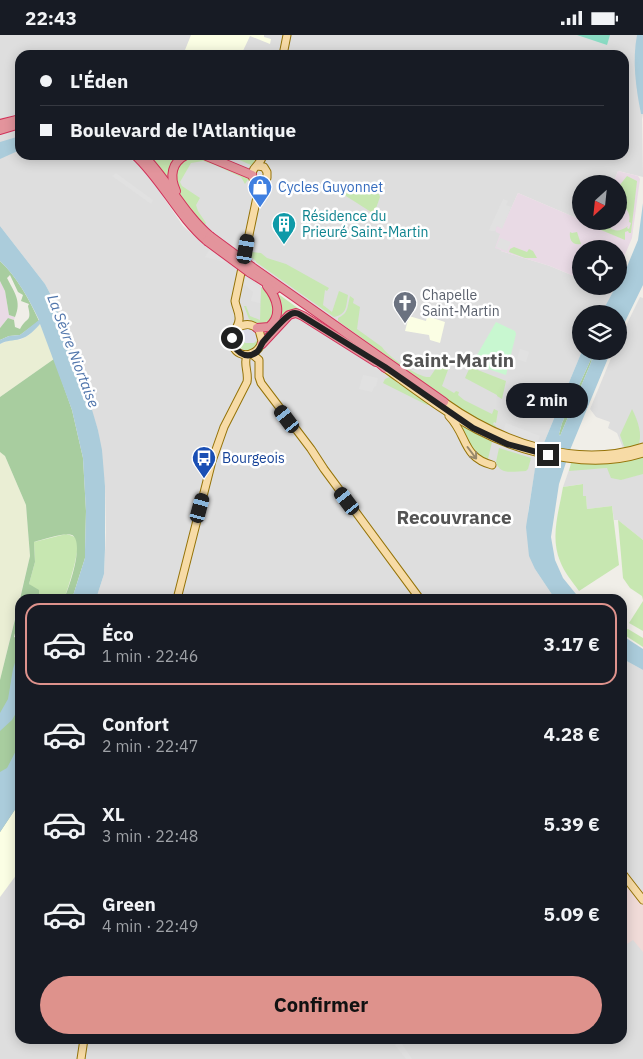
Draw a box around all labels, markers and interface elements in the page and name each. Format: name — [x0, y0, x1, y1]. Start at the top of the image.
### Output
text: 22:43 — [25, 6, 77, 30]
text: L'Éden — [70, 69, 128, 93]
text: Boulevard de l'Atlantique — [70, 118, 296, 142]
shop icon: Cycles Guyonnet — [247, 174, 273, 208]
north arrow — [572, 175, 628, 230]
map controls — [572, 175, 627, 360]
place label: Cycles Guyonnet — [278, 178, 383, 196]
place label: Résidence du Prieuré Saint-Martin — [302, 207, 428, 241]
building icon: Résidence du Prieuré Saint-Martin — [271, 211, 297, 245]
car — [236, 233, 255, 265]
button: locate — [572, 240, 627, 295]
place label: Chapelle Saint-Martin — [422, 286, 500, 320]
church icon: Chapelle Saint-Martin — [392, 290, 418, 324]
water label: La Sèvre Niortaise — [43, 292, 104, 410]
button: layers — [572, 305, 627, 360]
route start — [221, 327, 243, 349]
district label: Saint-Martin — [402, 348, 514, 372]
callout: 2 min — [507, 383, 589, 417]
text: 2 min — [526, 390, 568, 410]
car — [271, 403, 302, 435]
route end — [537, 444, 559, 466]
bus stop icon: Bourgeois — [191, 445, 217, 479]
one-way arrow — [467, 446, 477, 460]
place label: Bourgeois — [222, 449, 285, 467]
car — [331, 485, 362, 517]
car — [188, 492, 211, 524]
district label: Recouvrance — [396, 505, 512, 529]
icon: car — [42, 622, 87, 667]
text: Éco — [102, 622, 134, 646]
text: 3.17 € — [544, 632, 600, 656]
text: 1 min · 22:46 — [102, 646, 198, 666]
icon: car — [42, 712, 87, 757]
text: Confort — [102, 712, 169, 736]
text: 4.28 € — [544, 722, 600, 746]
text: 2 min · 22:47 — [102, 736, 198, 756]
icon: car — [42, 802, 87, 847]
text: XL — [102, 802, 125, 826]
text: 5.39 € — [544, 812, 600, 836]
text: 3 min · 22:48 — [102, 826, 198, 846]
icon: car — [42, 892, 87, 937]
text: Green — [102, 892, 156, 916]
text: 5.09 € — [544, 902, 600, 926]
text: 4 min · 22:49 — [102, 916, 198, 936]
button: Confirmer — [40, 976, 602, 1034]

